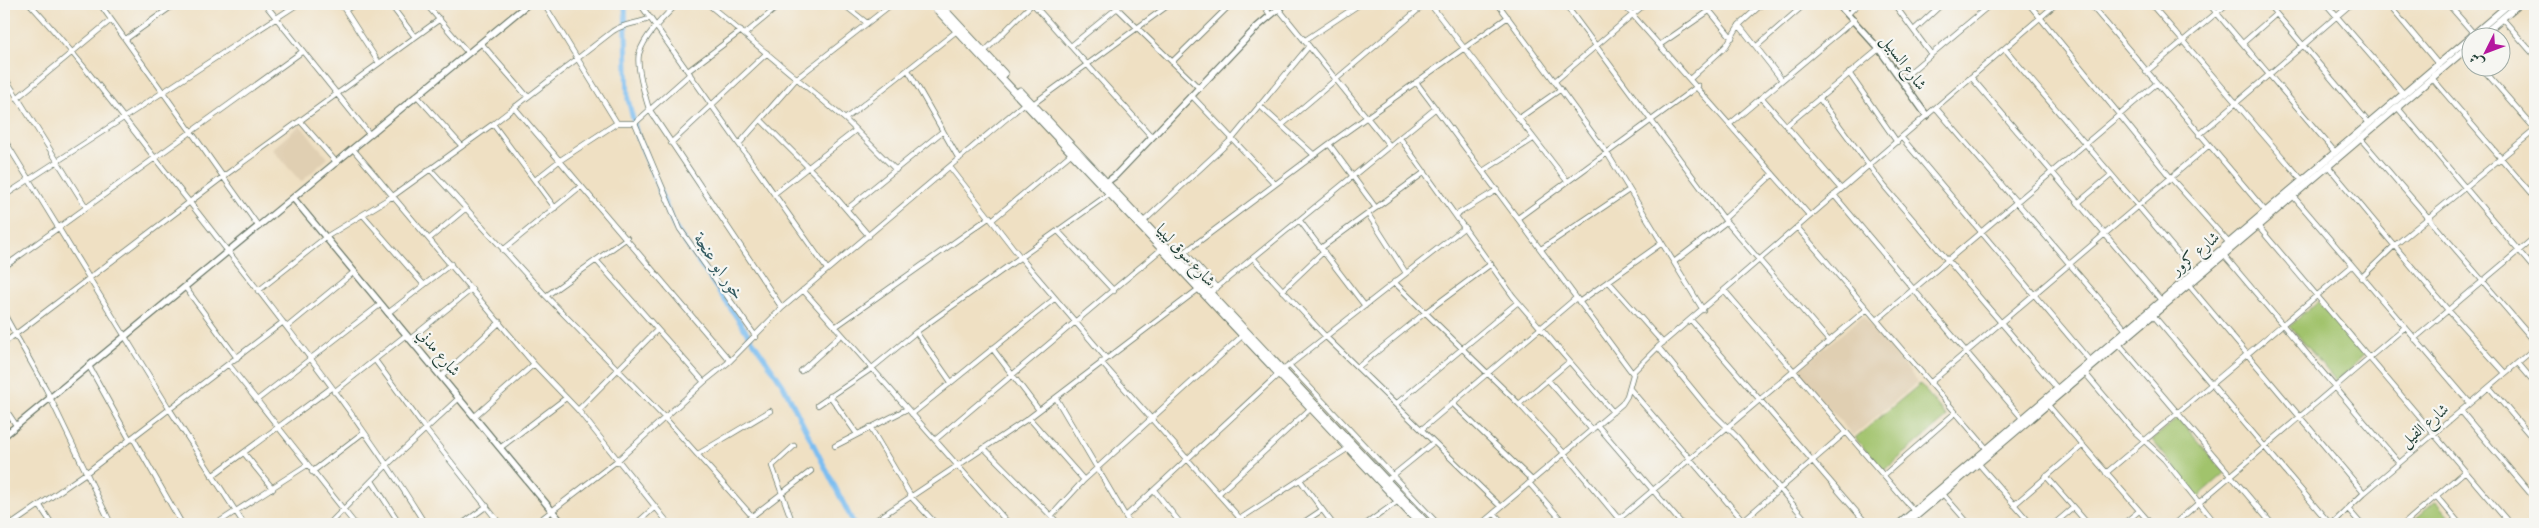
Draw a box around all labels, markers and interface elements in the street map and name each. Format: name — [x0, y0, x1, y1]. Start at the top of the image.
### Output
north arrow — [2462, 28, 2512, 78]
street label: شارع السبيل — [1874, 30, 1931, 96]
text: ش — [2466, 49, 2488, 71]
street label: شارع سوق ليبيا — [1149, 220, 1220, 293]
street label: شارع كرور — [2165, 227, 2226, 283]
water label: خور ابو عنجة — [688, 228, 749, 304]
street label: شارع مدني — [410, 324, 465, 382]
street label: شارع الفيل — [2396, 399, 2455, 454]

